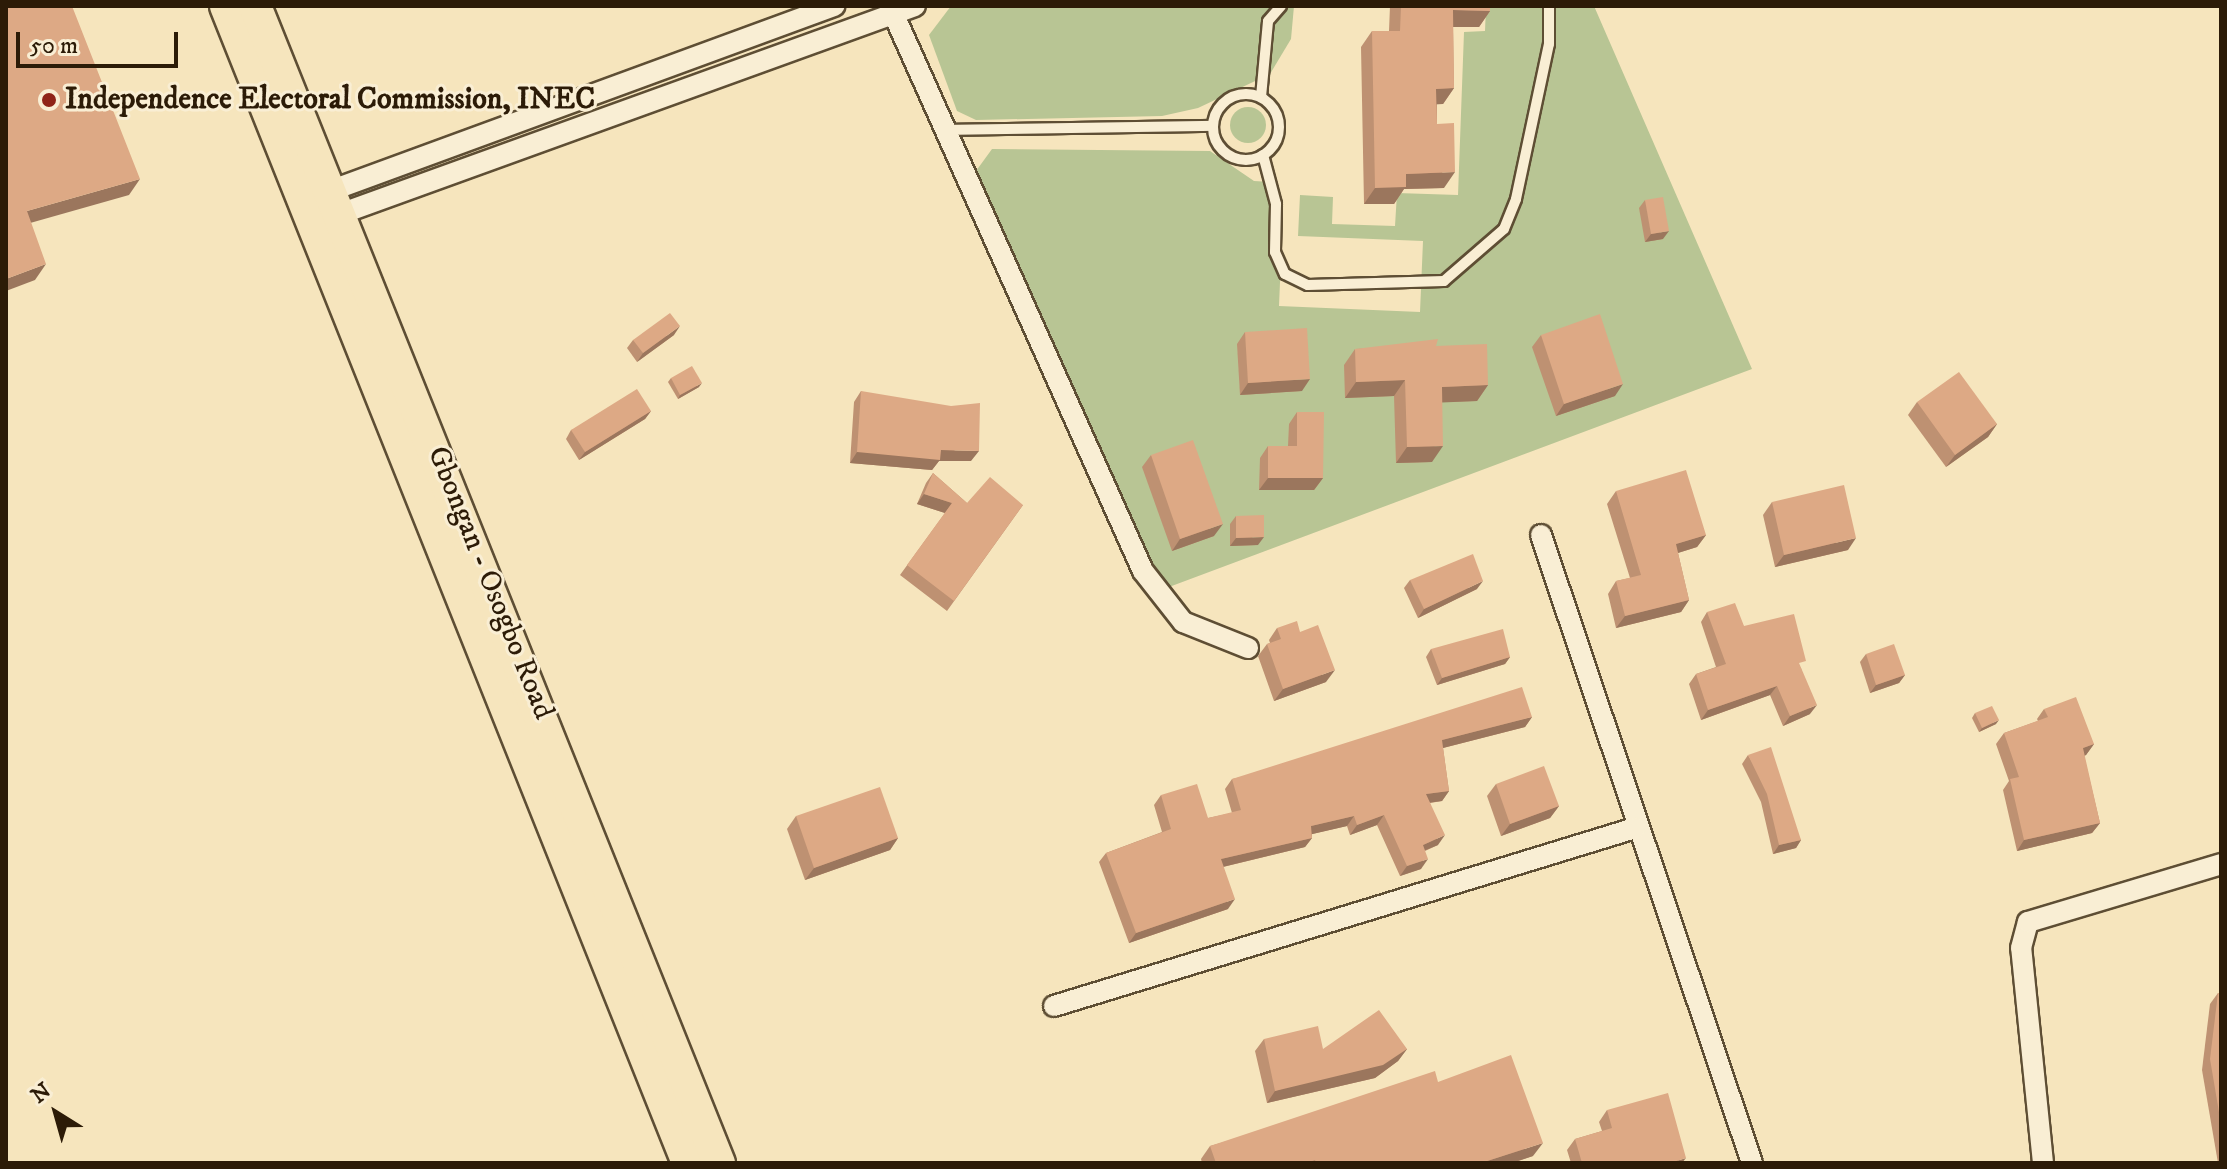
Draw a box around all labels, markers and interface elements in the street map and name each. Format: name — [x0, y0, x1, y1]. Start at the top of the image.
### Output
scale bar — [20, 16, 182, 66]
text: 50 m — [30, 31, 78, 61]
place label: Independence Electoral Commission, INEC — [65, 82, 595, 118]
marker: Independence Electoral Commission, INEC — [40, 91, 58, 109]
street label: Gbongan - Osogbo Road — [419, 441, 561, 725]
north arrow — [16, 1073, 96, 1153]
text: N — [26, 1077, 57, 1110]

